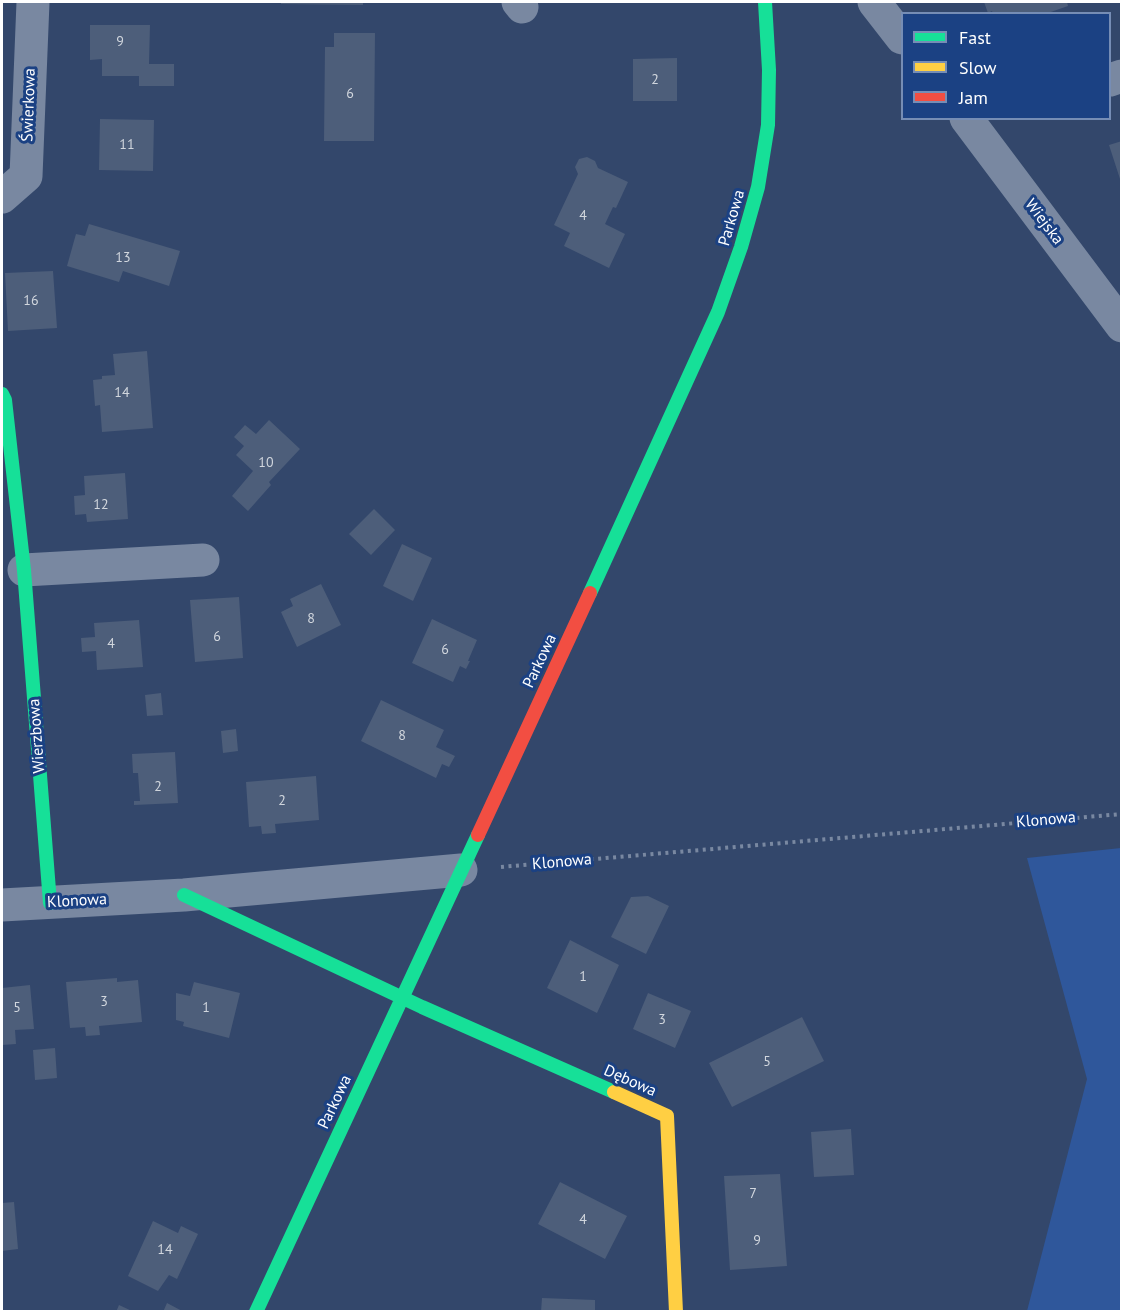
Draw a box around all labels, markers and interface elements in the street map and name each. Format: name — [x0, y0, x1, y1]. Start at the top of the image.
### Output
legend — [901, 12, 1111, 120]
text: Fast — [959, 26, 991, 49]
house number: 9 — [116, 34, 124, 50]
text: Slow — [959, 56, 997, 79]
street label: Świerkowa — [18, 68, 40, 142]
house number: 2 — [651, 72, 659, 88]
house number: 6 — [346, 86, 354, 102]
text: Jam — [959, 86, 988, 109]
house number: 11 — [119, 137, 135, 153]
street label: Parkowa — [715, 188, 749, 248]
street label: Wiejska — [1021, 195, 1067, 249]
house number: 4 — [579, 208, 587, 224]
house number: 13 — [115, 250, 131, 266]
house number: 16 — [23, 293, 39, 309]
house number: 14 — [114, 385, 130, 401]
house number: 10 — [258, 455, 274, 471]
house number: 12 — [93, 497, 109, 513]
house number: 8 — [307, 611, 315, 627]
house number: 6 — [213, 629, 221, 645]
street label: Parkowa — [519, 631, 561, 691]
house number: 4 — [107, 636, 115, 652]
house number: 6 — [441, 642, 449, 658]
street label: Wierzbowa — [25, 698, 49, 774]
house number: 8 — [398, 728, 406, 744]
house number: 2 — [154, 779, 162, 795]
house number: 2 — [278, 793, 286, 809]
street label: Klonowa — [1015, 808, 1077, 832]
street label: Klonowa — [531, 850, 593, 874]
street label: Klonowa — [47, 890, 107, 912]
house number: 1 — [579, 969, 587, 985]
house number: 3 — [100, 994, 108, 1010]
house number: 5 — [13, 1000, 21, 1016]
house number: 1 — [202, 1000, 210, 1016]
house number: 3 — [658, 1012, 666, 1028]
house number: 5 — [763, 1054, 771, 1070]
street label: Dębowa — [601, 1061, 659, 1101]
street label: Parkowa — [314, 1072, 356, 1132]
house number: 7 — [749, 1186, 757, 1202]
house number: 4 — [579, 1212, 587, 1228]
house number: 9 — [753, 1233, 761, 1249]
house number: 14 — [157, 1242, 173, 1258]

